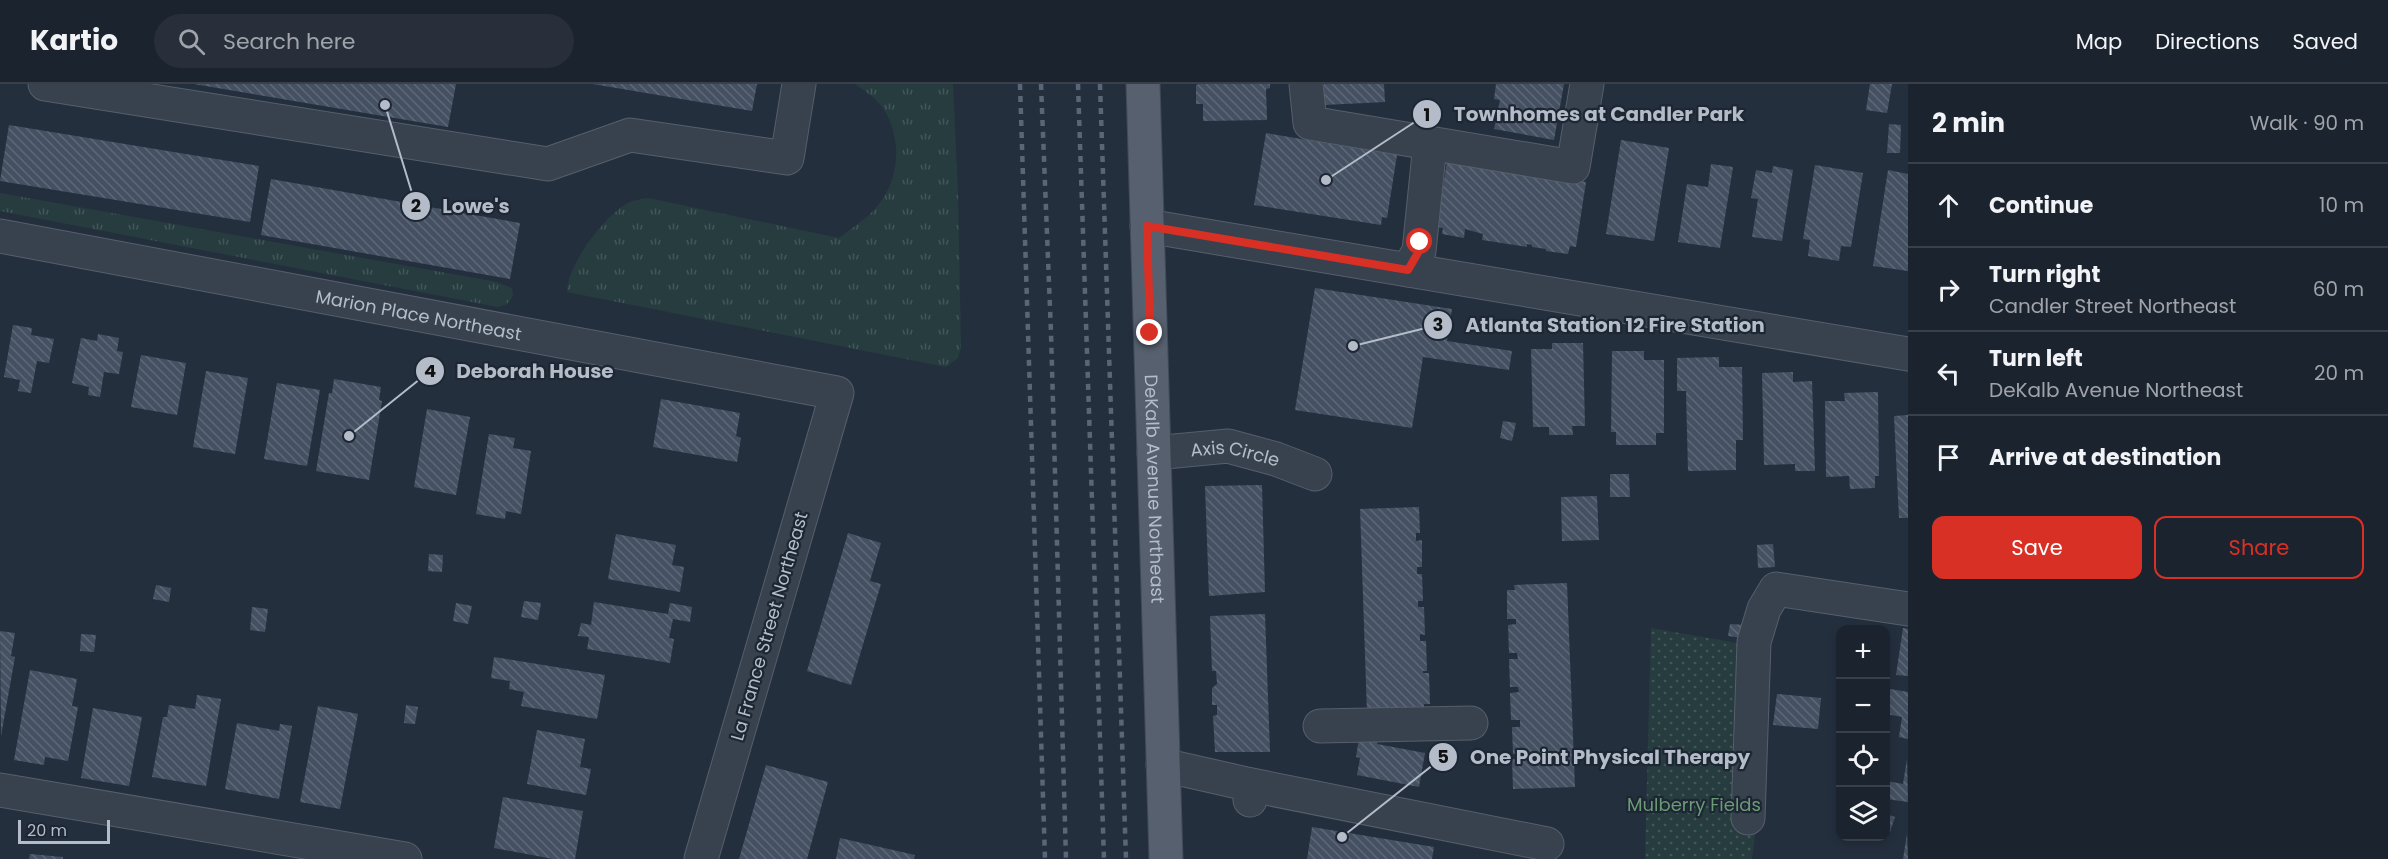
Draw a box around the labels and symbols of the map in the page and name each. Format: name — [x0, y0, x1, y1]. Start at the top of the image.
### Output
callout: Townhomes at Candler Park — [1412, 95, 1756, 133]
text: Townhomes at Candler Park — [1454, 100, 1745, 128]
text: 1 — [1424, 102, 1430, 127]
callout: Lowe's — [401, 187, 522, 225]
text: Lowe's — [442, 192, 510, 220]
text: 2 — [411, 193, 421, 218]
route start — [1406, 228, 1432, 254]
street label: Marion Place Northeast — [314, 283, 524, 346]
callout: Atlanta Station 12 Fire Station — [1423, 306, 1777, 344]
text: Atlanta Station 12 Fire Station — [1465, 311, 1765, 339]
text: 3 — [1433, 312, 1443, 337]
route end — [1136, 319, 1162, 345]
callout: Deborah House — [415, 352, 626, 390]
text: Deborah House — [456, 357, 614, 385]
text: 4 — [424, 358, 436, 383]
street label: DeKalb Avenue Northeast — [1139, 374, 1171, 604]
street label: Axis Circle — [1189, 433, 1283, 472]
street label: La France Street Northeast — [724, 509, 814, 743]
callout: One Point Physical Therapy — [1428, 738, 1762, 776]
text: One Point Physical Therapy — [1470, 743, 1750, 771]
text: 5 — [1437, 744, 1449, 769]
park label: Mulberry Fields — [1627, 792, 1761, 817]
scale bar — [18, 817, 110, 844]

